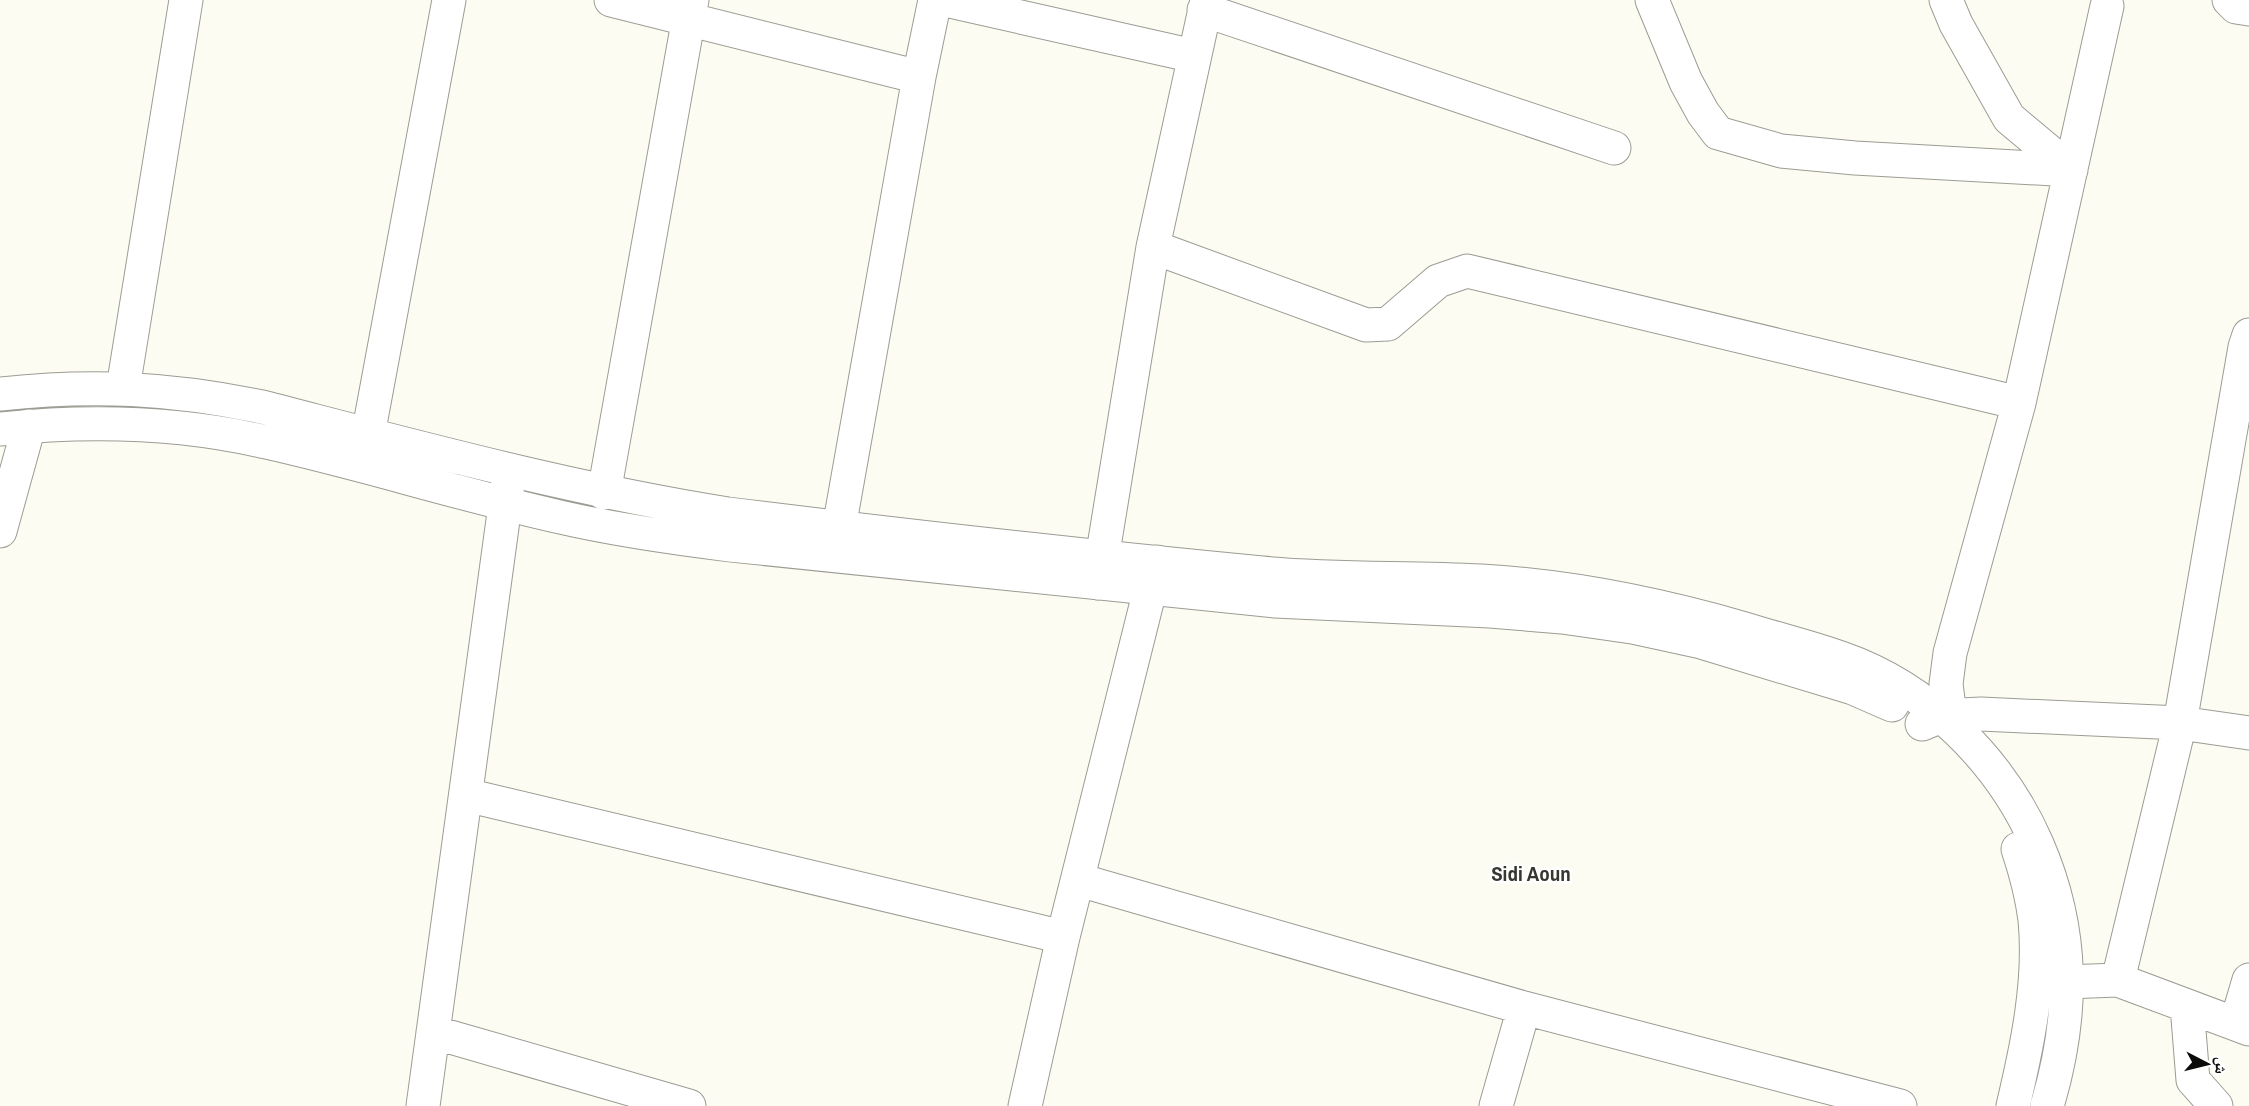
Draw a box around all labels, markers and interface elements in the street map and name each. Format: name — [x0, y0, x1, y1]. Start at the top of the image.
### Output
district label: Sidi Aoun — [1491, 859, 1571, 888]
north arrow — [2177, 1034, 2237, 1094]
text: ش — [2210, 1056, 2234, 1076]

